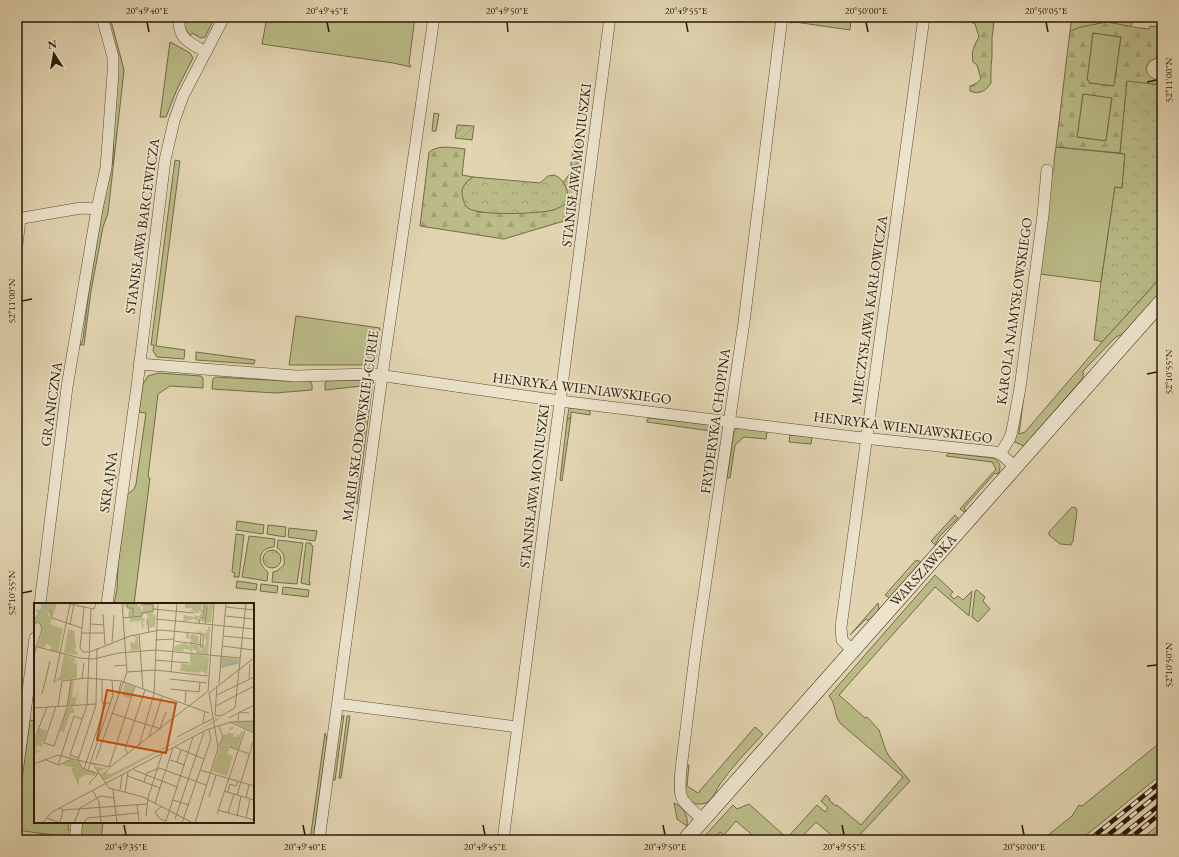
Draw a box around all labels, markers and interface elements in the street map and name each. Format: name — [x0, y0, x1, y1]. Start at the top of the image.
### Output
text: 20°49'40"E — [126, 4, 169, 17]
text: 20°49'45"E — [306, 4, 349, 17]
text: 20°49'50"E — [486, 4, 529, 17]
text: 20°49'55"E — [665, 4, 708, 17]
text: 20°50'00"E — [845, 4, 888, 17]
text: 20°50'05"E — [1025, 4, 1068, 17]
north arrow — [34, 34, 74, 74]
text: N — [46, 36, 58, 52]
text: 52°11'00"N — [1162, 57, 1175, 102]
street label: STANISŁAWA MONIUSZKI — [557, 82, 595, 248]
street label: STANISŁAWA BARCEWICZA — [121, 137, 163, 315]
street label: MIECZYSŁAWA KARŁOWICZA — [847, 214, 891, 406]
street label: KAROLA NAMYSŁOWSKIEGO — [992, 216, 1036, 406]
text: 52°11'00"N — [5, 278, 18, 323]
street label: MARII SKŁODOWSKIEJ-CURIE — [338, 329, 382, 523]
street label: FRYDERYKA CHOPINA — [696, 347, 734, 495]
text: 52°10'55"N — [1162, 349, 1175, 394]
street label: GRANICZNA — [36, 360, 66, 448]
street label: HENRYKA WIENIAWSKIEGO — [491, 368, 673, 408]
street label: STANISŁAWA MONIUSZKI — [515, 403, 553, 569]
street label: HENRYKA WIENIAWSKIEGO — [812, 407, 994, 447]
street label: SKRAJNA — [95, 450, 121, 514]
street label: WARSZAWSKA — [886, 530, 961, 610]
text: 52°10'55"N — [5, 570, 18, 615]
inset map — [34, 603, 254, 823]
text: 52°10'50"N — [1162, 642, 1175, 687]
text: 20°49'35"E — [105, 840, 148, 853]
text: 20°49'40"E — [284, 840, 327, 853]
text: 20°49'45"E — [464, 840, 507, 853]
text: 20°49'50"E — [644, 840, 687, 853]
text: 20°49'55"E — [823, 840, 866, 853]
text: 20°50'00"E — [1003, 840, 1046, 853]

